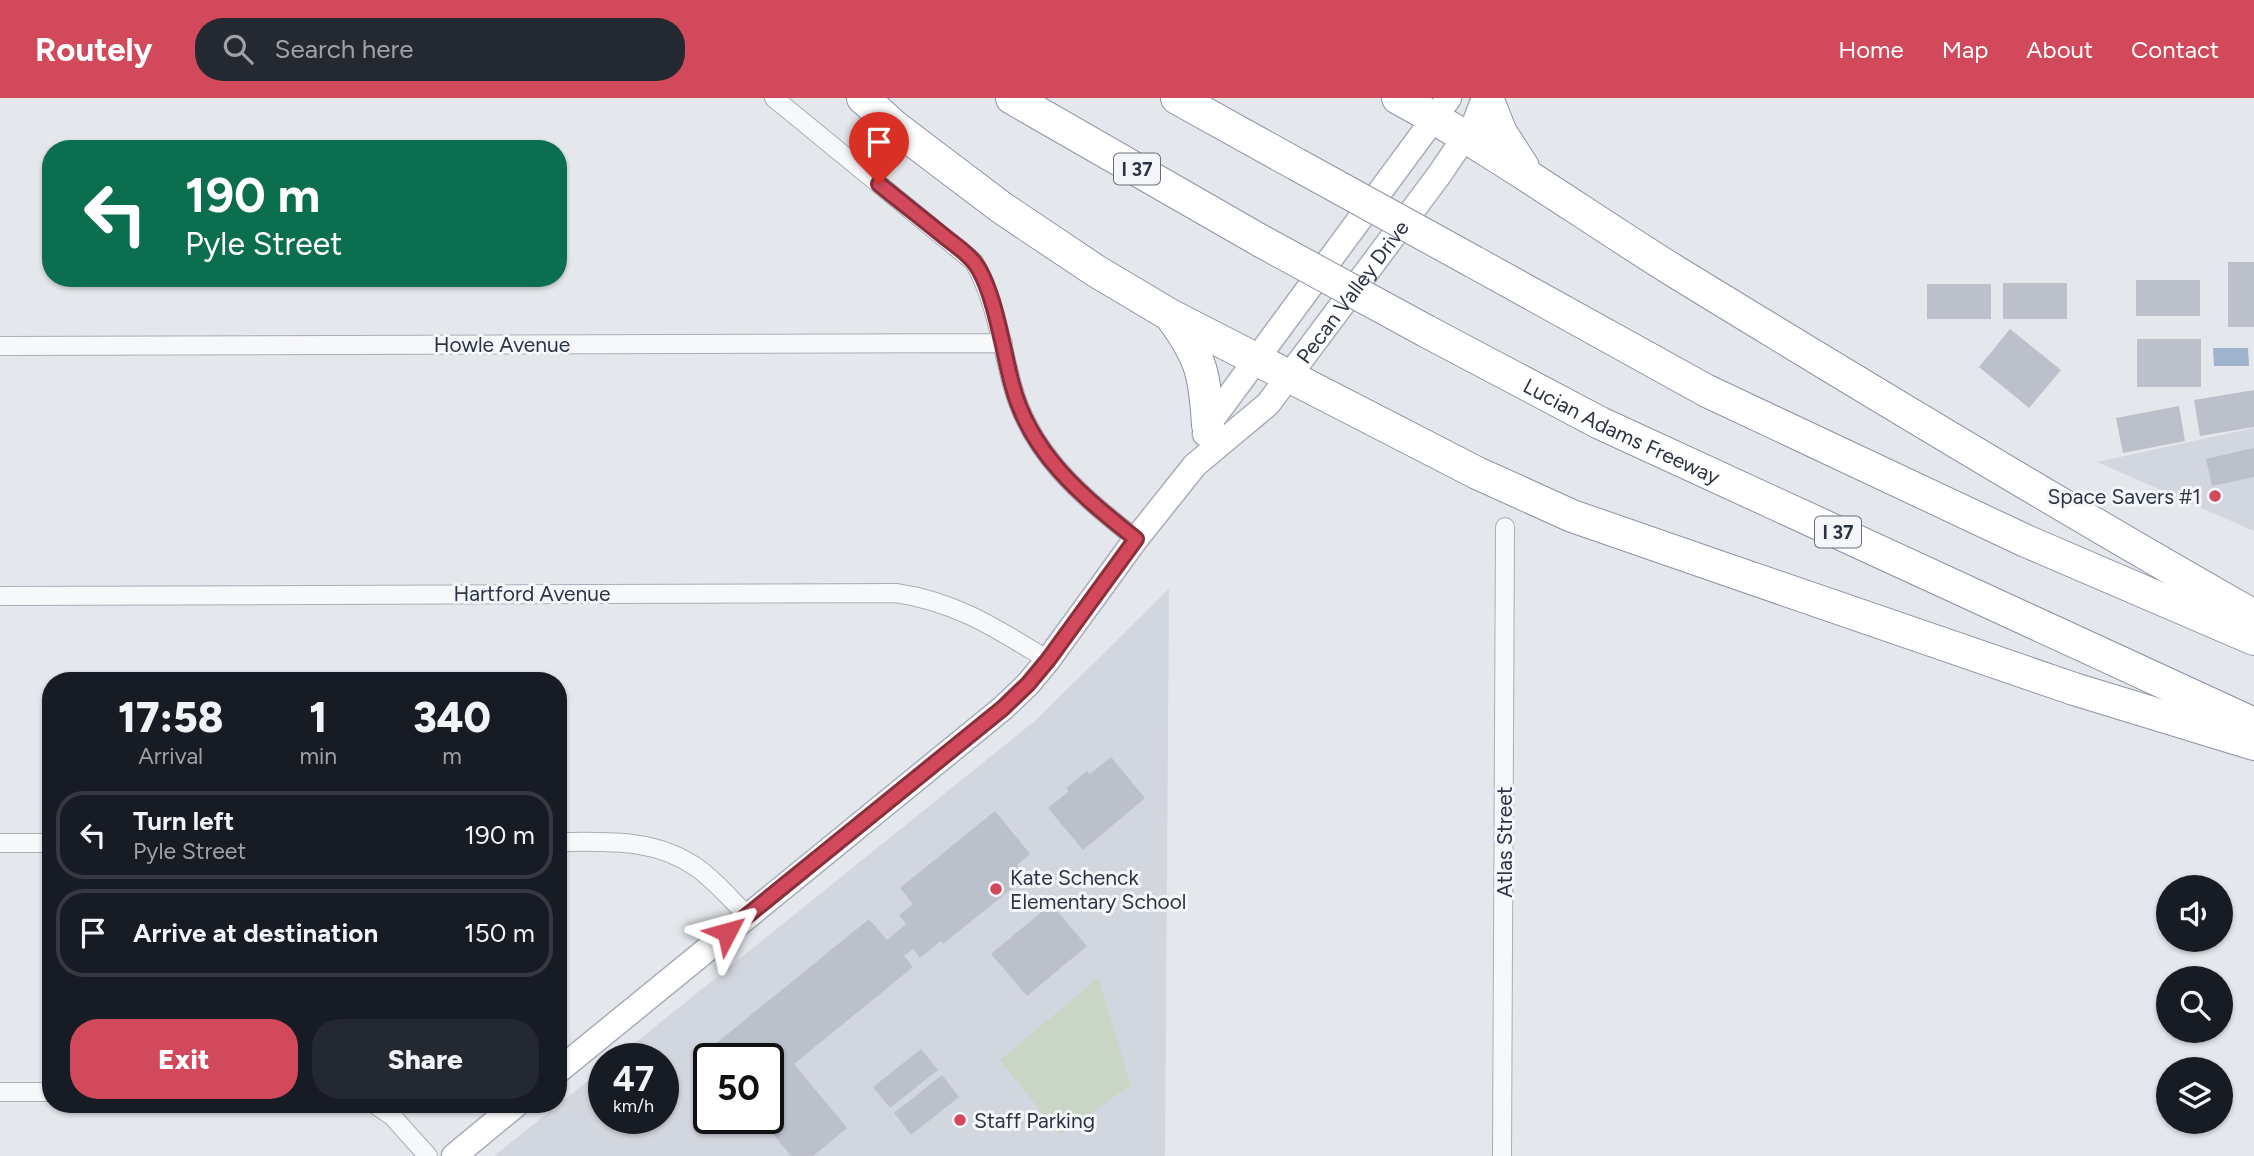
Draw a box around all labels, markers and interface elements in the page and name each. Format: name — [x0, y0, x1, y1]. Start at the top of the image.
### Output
search box — [195, 18, 685, 81]
text: Routely — [35, 30, 153, 69]
icon: search — [219, 30, 257, 68]
text: Search here — [275, 33, 414, 65]
text: Home — [1838, 35, 1904, 64]
text: Map — [1942, 35, 1988, 64]
text: About — [2026, 35, 2093, 64]
text: Contact — [2131, 35, 2219, 64]
pin — [849, 112, 909, 184]
icon: arrive — [860, 123, 898, 161]
road number: I 37 — [1114, 153, 1160, 184]
text: 190 m — [185, 165, 320, 224]
icon: left — [70, 168, 161, 259]
street label: Pecan Valley Drive — [1291, 215, 1414, 368]
text: Pyle Street — [185, 225, 342, 263]
street label: Howle Avenue — [434, 332, 570, 357]
street label: Lucian Adams Freeway — [1519, 372, 1724, 489]
place label: Space Savers #1 — [2047, 484, 2201, 509]
marker: Space Savers #1 — [2207, 488, 2223, 504]
road number: I 37 — [1815, 516, 1861, 547]
street label: Hartford Avenue — [454, 581, 610, 606]
text: 17:58 — [118, 692, 223, 743]
text: 1 — [309, 692, 327, 743]
text: 340 — [413, 692, 491, 743]
text: Arrival — [138, 742, 203, 770]
text: min — [299, 742, 337, 770]
text: m — [442, 742, 462, 770]
street label: Atlas Street — [1492, 786, 1517, 898]
text: Turn left — [133, 805, 234, 837]
icon: left — [74, 816, 112, 854]
text: 190 m — [464, 819, 535, 851]
text: Pyle Street — [133, 837, 246, 865]
place label: Kate Schenck Elementary School — [1010, 865, 1186, 914]
map controls — [2156, 875, 2233, 1134]
button: sound — [2156, 875, 2233, 952]
marker: Kate Schenck Elementary School — [988, 881, 1004, 897]
position arrow — [690, 895, 764, 969]
icon: arrive — [74, 914, 112, 952]
text: Arrive at destination — [133, 917, 378, 949]
text: 150 m — [464, 917, 535, 949]
button: search — [2156, 966, 2233, 1043]
button: Exit — [70, 1019, 298, 1099]
button: Share — [312, 1019, 539, 1099]
speed limit sign: 50 — [693, 1043, 784, 1134]
button: layers — [2156, 1057, 2233, 1134]
text: 47 — [613, 1058, 654, 1100]
text: km/h — [613, 1095, 654, 1117]
place label: Staff Parking — [974, 1108, 1095, 1133]
marker: Staff Parking — [952, 1112, 968, 1128]

